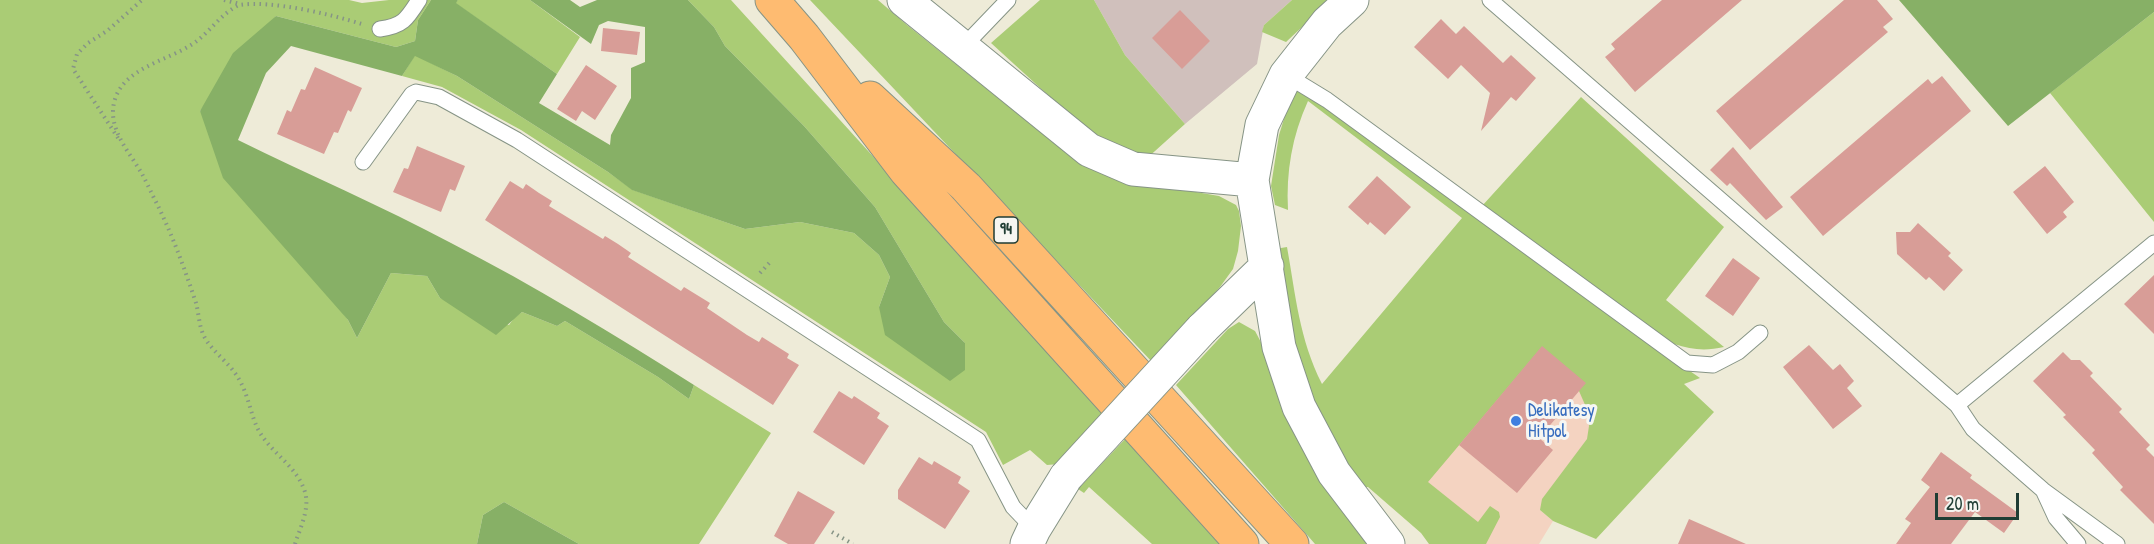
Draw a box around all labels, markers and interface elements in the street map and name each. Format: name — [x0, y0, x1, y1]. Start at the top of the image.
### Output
road number: 94 — [994, 217, 1018, 243]
place label: Delikatesy Hitpol — [1528, 400, 1595, 442]
marker: Delikatesy Hitpol — [1509, 414, 1523, 428]
scale bar — [1938, 481, 2022, 519]
text: 20 m — [1946, 491, 1979, 516]

